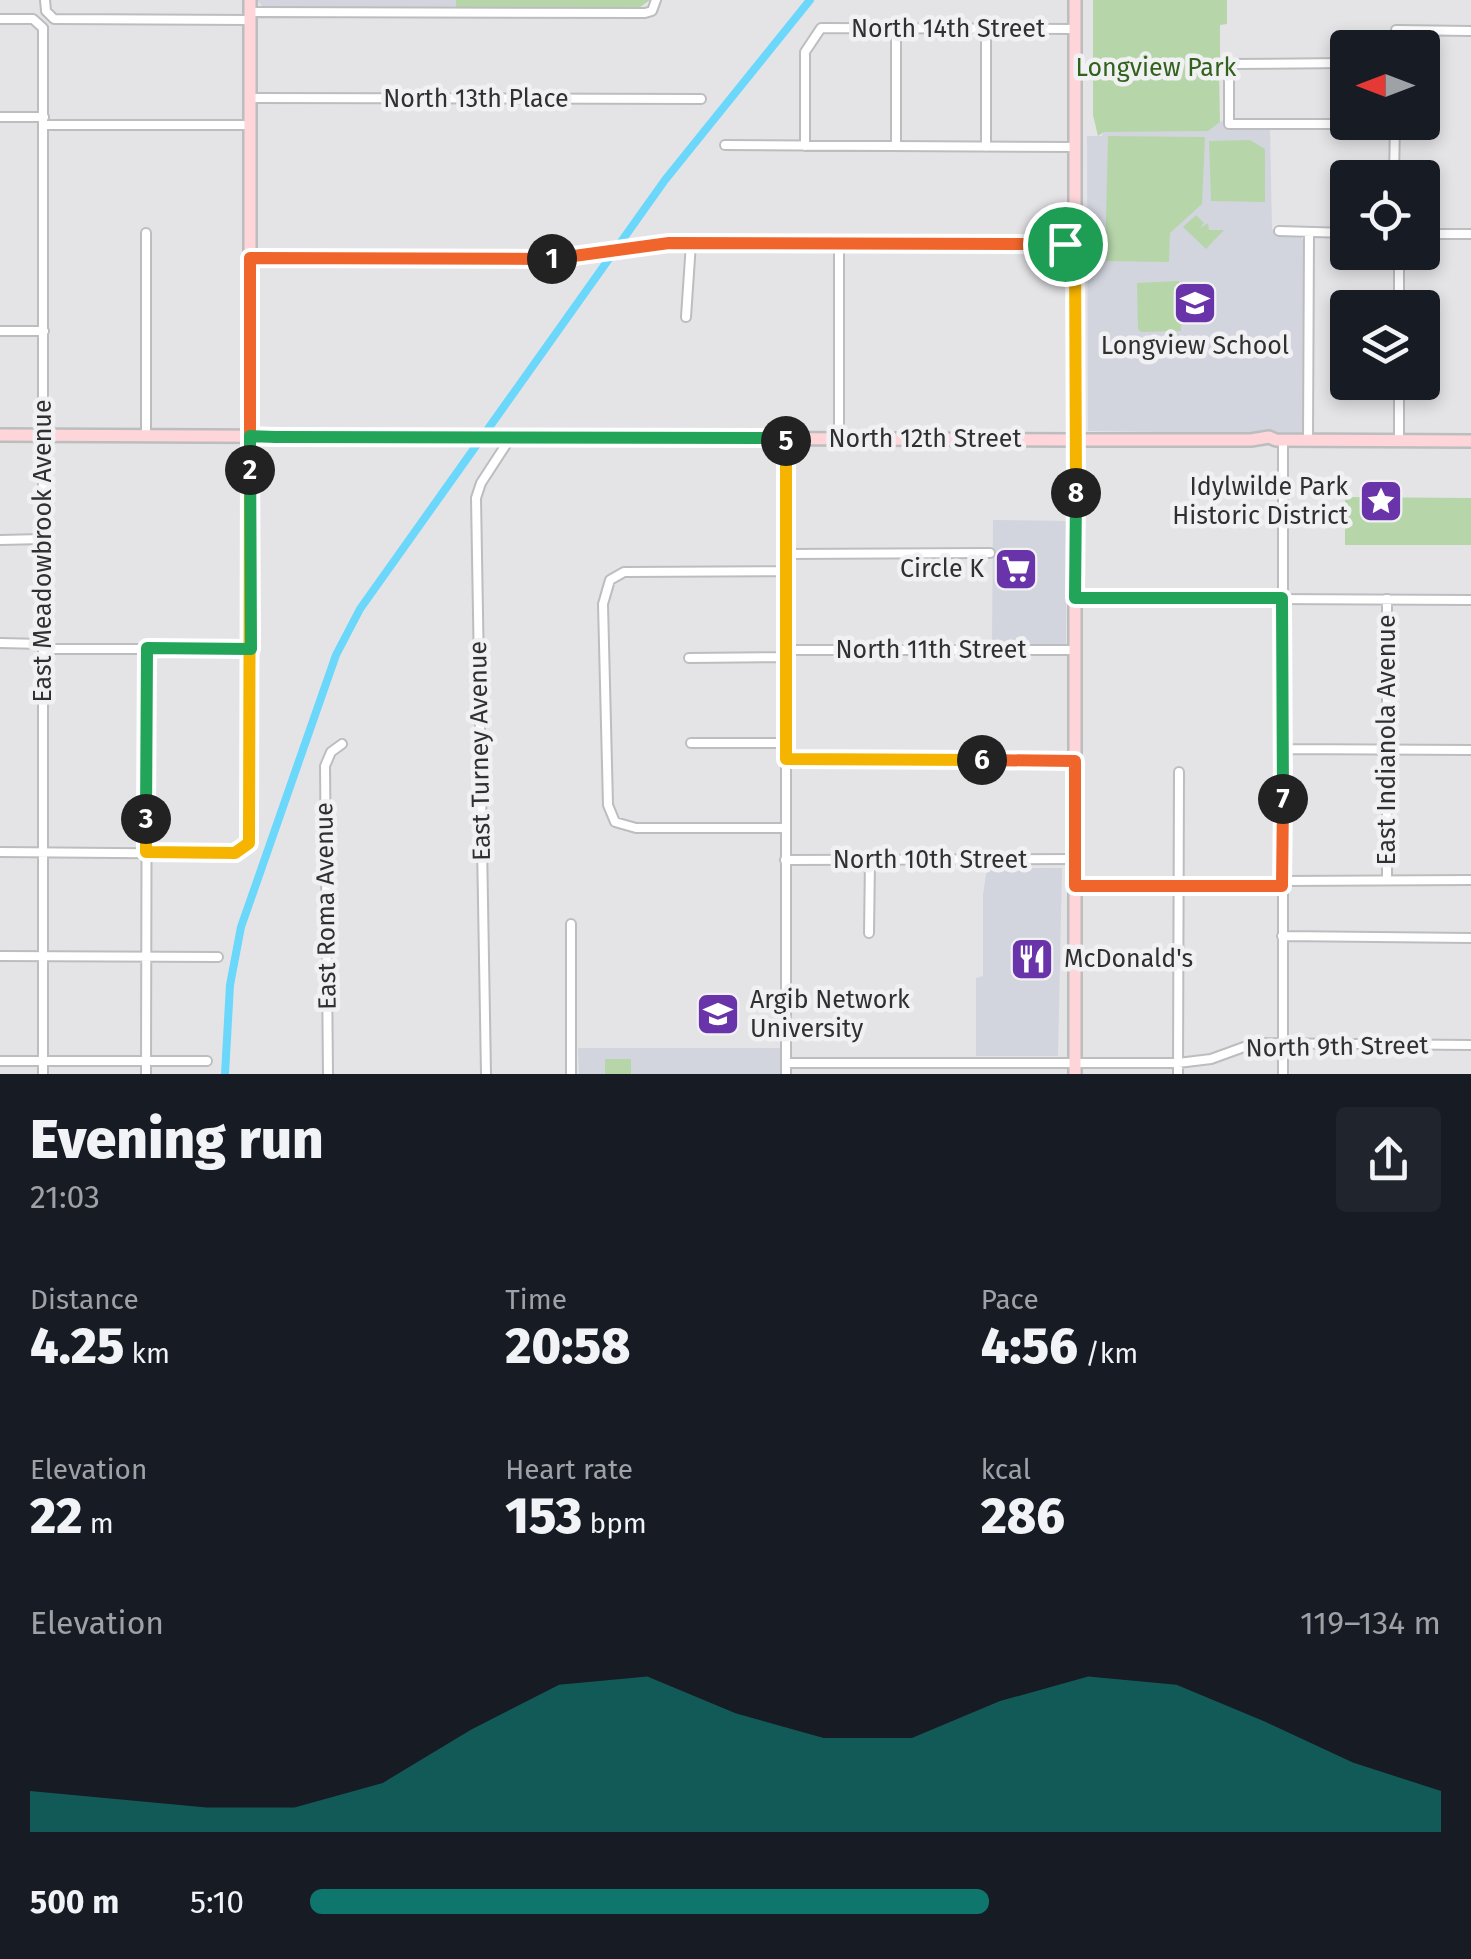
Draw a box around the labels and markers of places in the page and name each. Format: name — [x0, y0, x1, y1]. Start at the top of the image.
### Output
pin — [1023, 202, 1108, 287]
pin: 1 — [527, 234, 577, 284]
school or university icon: Longview School — [1172, 280, 1218, 326]
place label: Longview School — [1101, 331, 1289, 361]
pin: 5 — [761, 416, 811, 466]
pin: 2 — [225, 445, 275, 495]
pin: 8 — [1051, 468, 1101, 518]
place label: Idylwilde Park Historic District — [1172, 472, 1349, 531]
place icon: Idylwilde Park Historic District — [1358, 478, 1404, 524]
supermarket icon: Circle K — [993, 546, 1039, 592]
place label: Circle K — [900, 554, 984, 584]
pin: 6 — [957, 735, 1007, 785]
pin: 7 — [1258, 774, 1308, 824]
pin: 3 — [121, 794, 171, 844]
restaurant icon: McDonald's — [1009, 936, 1055, 982]
place label: McDonald's — [1064, 944, 1193, 974]
place label: Argib Network University — [750, 985, 910, 1044]
school or university icon: Argib Network University — [695, 991, 741, 1037]

